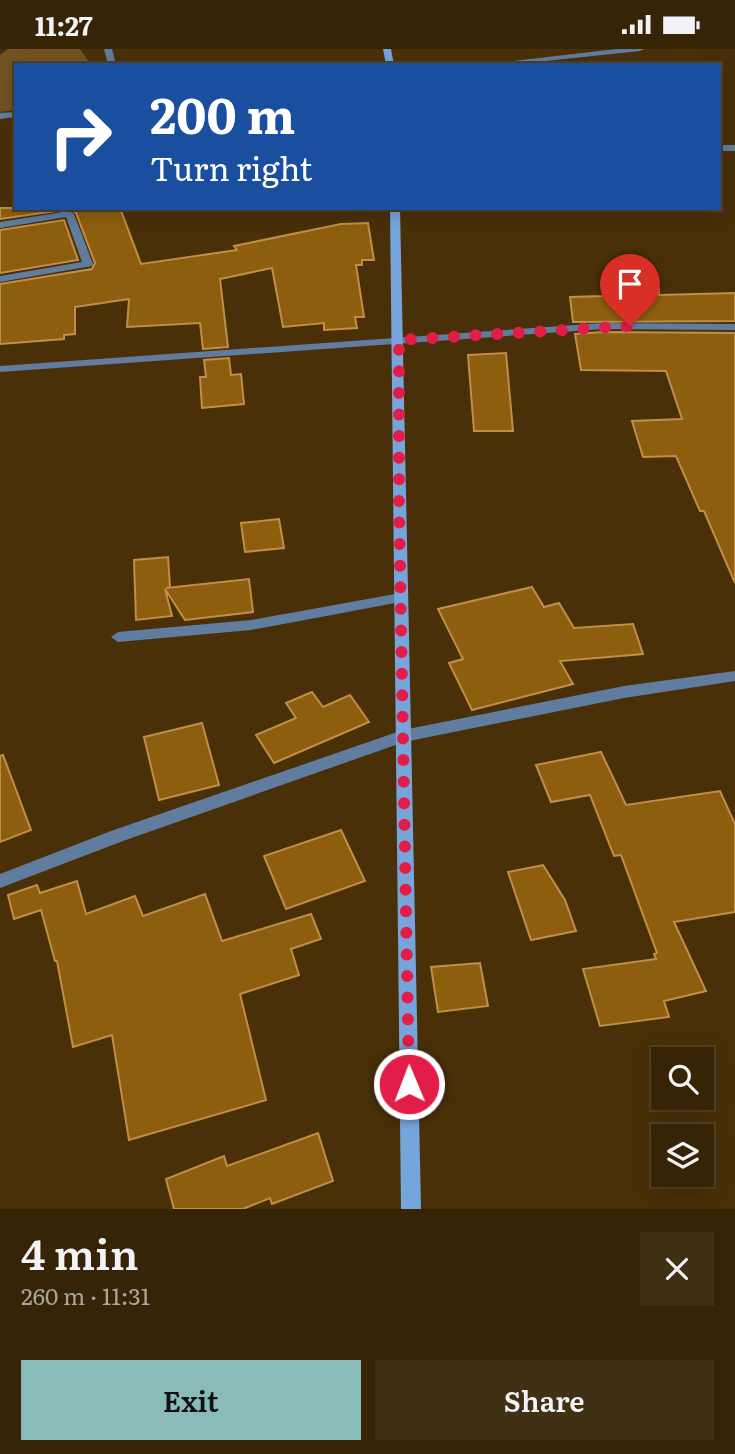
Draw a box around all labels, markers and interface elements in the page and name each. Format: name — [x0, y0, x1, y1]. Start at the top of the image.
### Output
text: 11:27 — [35, 5, 93, 44]
text: 200 m — [150, 76, 295, 149]
icon: right — [35, 91, 126, 182]
text: Turn right — [150, 143, 312, 191]
pin — [600, 254, 660, 326]
icon: arrive — [611, 265, 649, 303]
position arrow — [372, 1047, 446, 1121]
map controls — [651, 1047, 714, 1187]
button: search — [651, 1047, 714, 1110]
button: layers — [651, 1124, 714, 1187]
text: 4 min — [21, 1221, 139, 1283]
button: close — [640, 1232, 714, 1306]
text: 260 m · 11:31 — [21, 1278, 150, 1312]
button: Exit — [21, 1360, 361, 1440]
button: Share — [375, 1360, 714, 1440]

